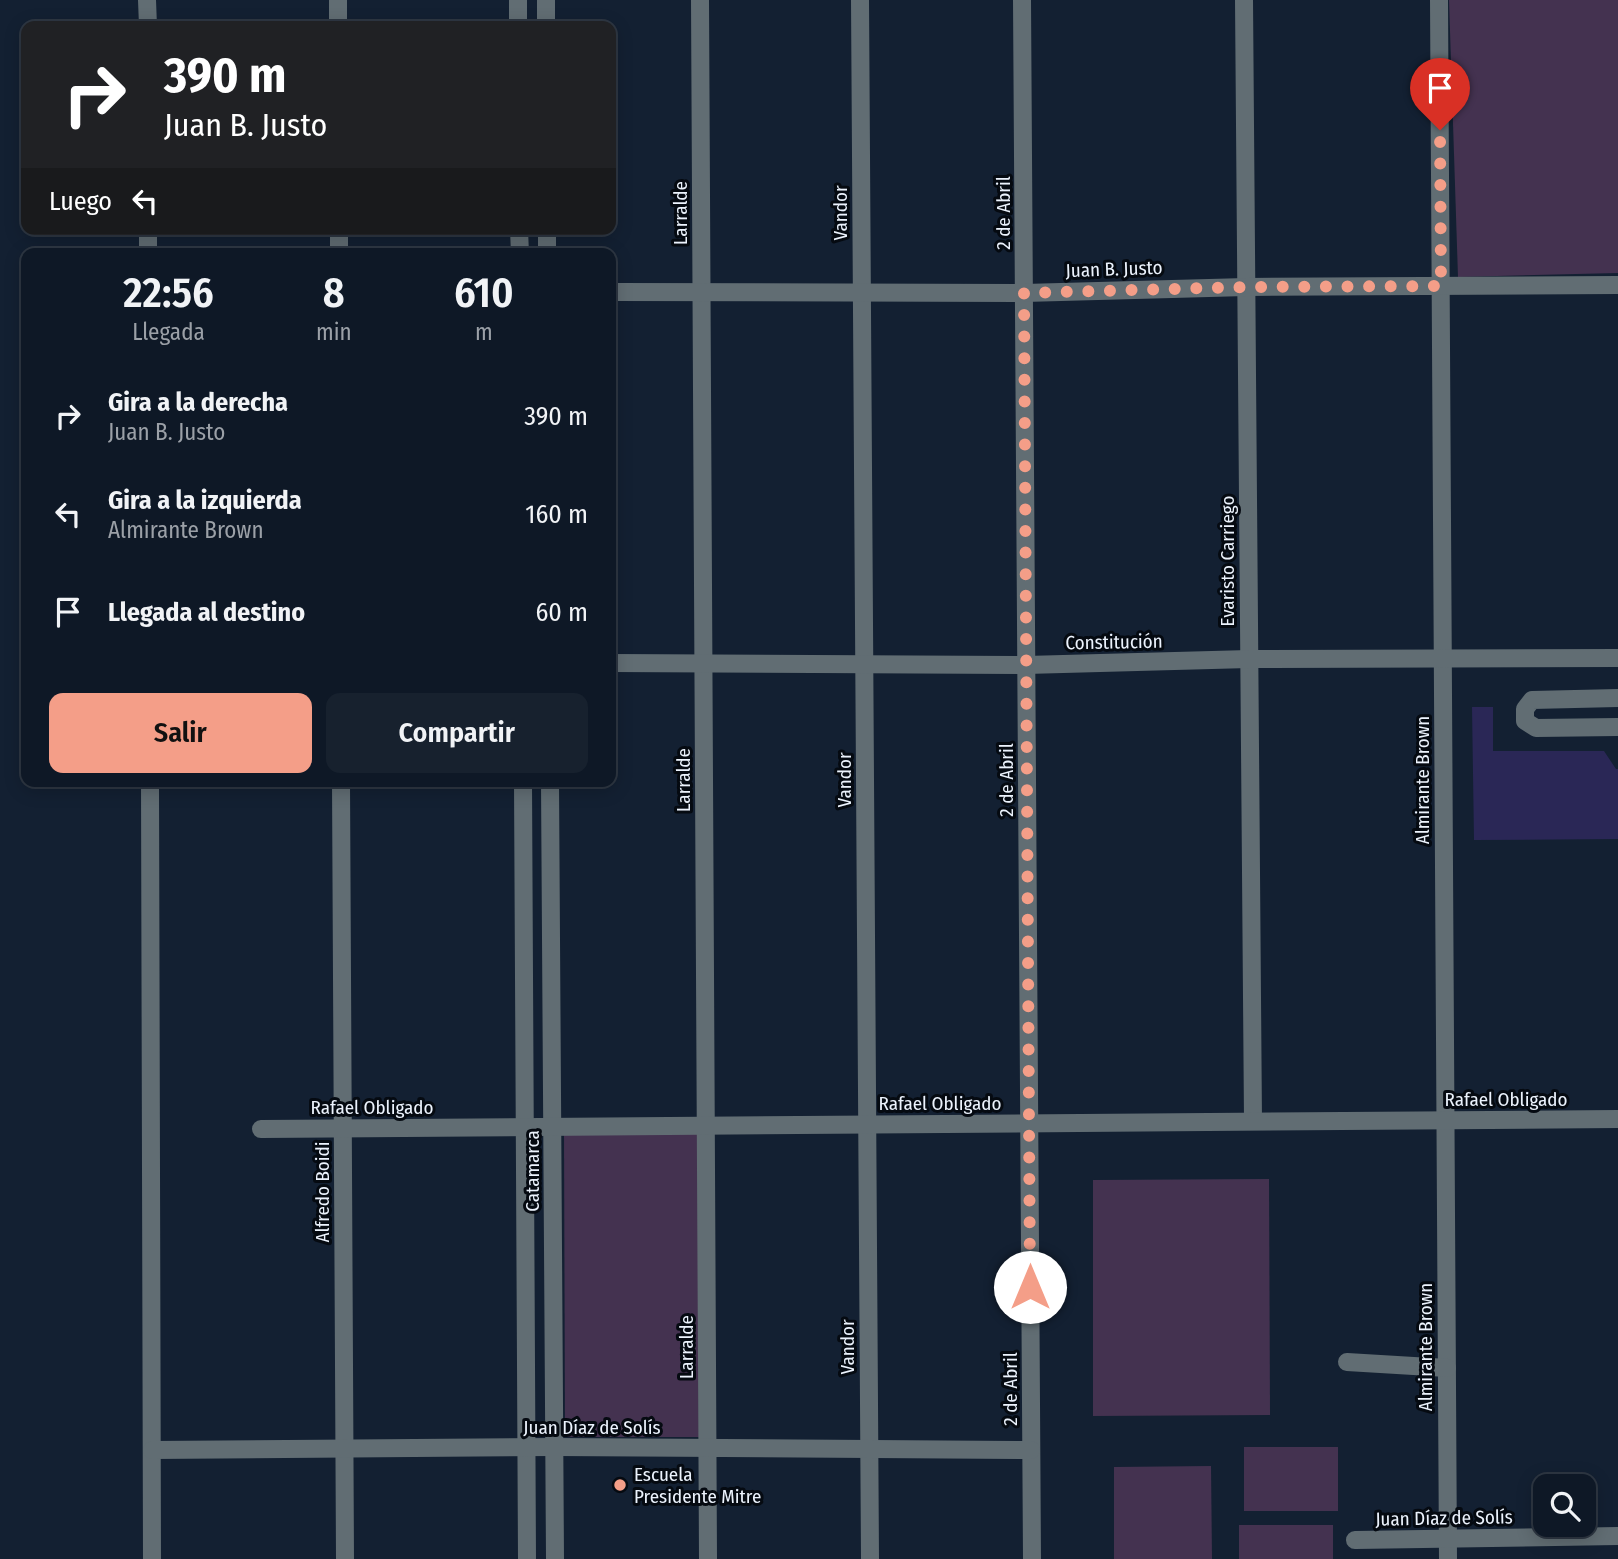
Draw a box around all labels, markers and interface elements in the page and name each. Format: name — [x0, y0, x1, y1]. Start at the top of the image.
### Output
text: 390 m — [164, 46, 286, 105]
icon: right — [49, 49, 140, 140]
pin — [1410, 58, 1470, 130]
icon: arrive — [1421, 69, 1459, 107]
text: Juan B. Justo — [164, 106, 327, 144]
street label: 2 de Abril — [992, 176, 1015, 250]
street label: Larralde — [669, 181, 692, 245]
icon: left — [126, 182, 164, 220]
street label: Vandor — [829, 185, 852, 241]
text: Luego — [49, 186, 112, 217]
street label: Juan B. Justo — [1065, 256, 1163, 282]
text: 22:56 — [123, 268, 214, 318]
text: 8 — [323, 268, 345, 318]
text: 610 — [454, 268, 514, 318]
text: Llegada — [132, 318, 205, 346]
text: min — [316, 318, 352, 346]
text: m — [475, 318, 493, 346]
text: Gira a la derecha — [108, 387, 288, 418]
icon: right — [49, 397, 87, 435]
text: 390 m — [524, 401, 588, 432]
text: Juan B. Justo — [108, 418, 225, 446]
text: Gira a la izquierda — [108, 485, 302, 516]
icon: left — [49, 495, 87, 533]
street label: Evaristo Carriego — [1216, 496, 1239, 626]
text: 160 m — [525, 499, 588, 530]
text: Almirante Brown — [108, 516, 264, 544]
icon: arrive — [49, 593, 87, 631]
text: Llegada al destino — [108, 597, 305, 628]
text: 60 m — [535, 597, 588, 628]
street label: Constitución — [1065, 630, 1163, 654]
button: Salir — [49, 693, 312, 773]
button: Compartir — [326, 693, 588, 773]
street label: Almirante Brown — [1411, 716, 1434, 844]
street label: 2 de Abril — [995, 743, 1018, 817]
street label: Larralde — [672, 748, 695, 812]
street label: Vandor — [833, 752, 856, 808]
street label: Rafael Obligado — [1445, 1088, 1567, 1111]
street label: Rafael Obligado — [879, 1092, 1001, 1115]
street label: Rafael Obligado — [311, 1096, 433, 1119]
street label: Catamarca — [521, 1130, 544, 1212]
street label: Alfredo Boidi — [311, 1141, 334, 1243]
position arrow — [993, 1250, 1067, 1324]
street label: Almirante Brown — [1414, 1283, 1437, 1411]
street label: Larralde — [675, 1315, 698, 1379]
street label: Vandor — [836, 1319, 859, 1375]
street label: 2 de Abril — [999, 1352, 1022, 1426]
street label: Juan Díaz de Solís — [523, 1416, 661, 1439]
place label: Escuela Presidente Mitre — [634, 1463, 761, 1508]
map controls — [1533, 1474, 1596, 1537]
button: search — [1533, 1474, 1596, 1537]
marker: Escuela Presidente Mitre — [612, 1477, 628, 1493]
street label: Juan Díaz de Solís — [1375, 1505, 1513, 1531]

